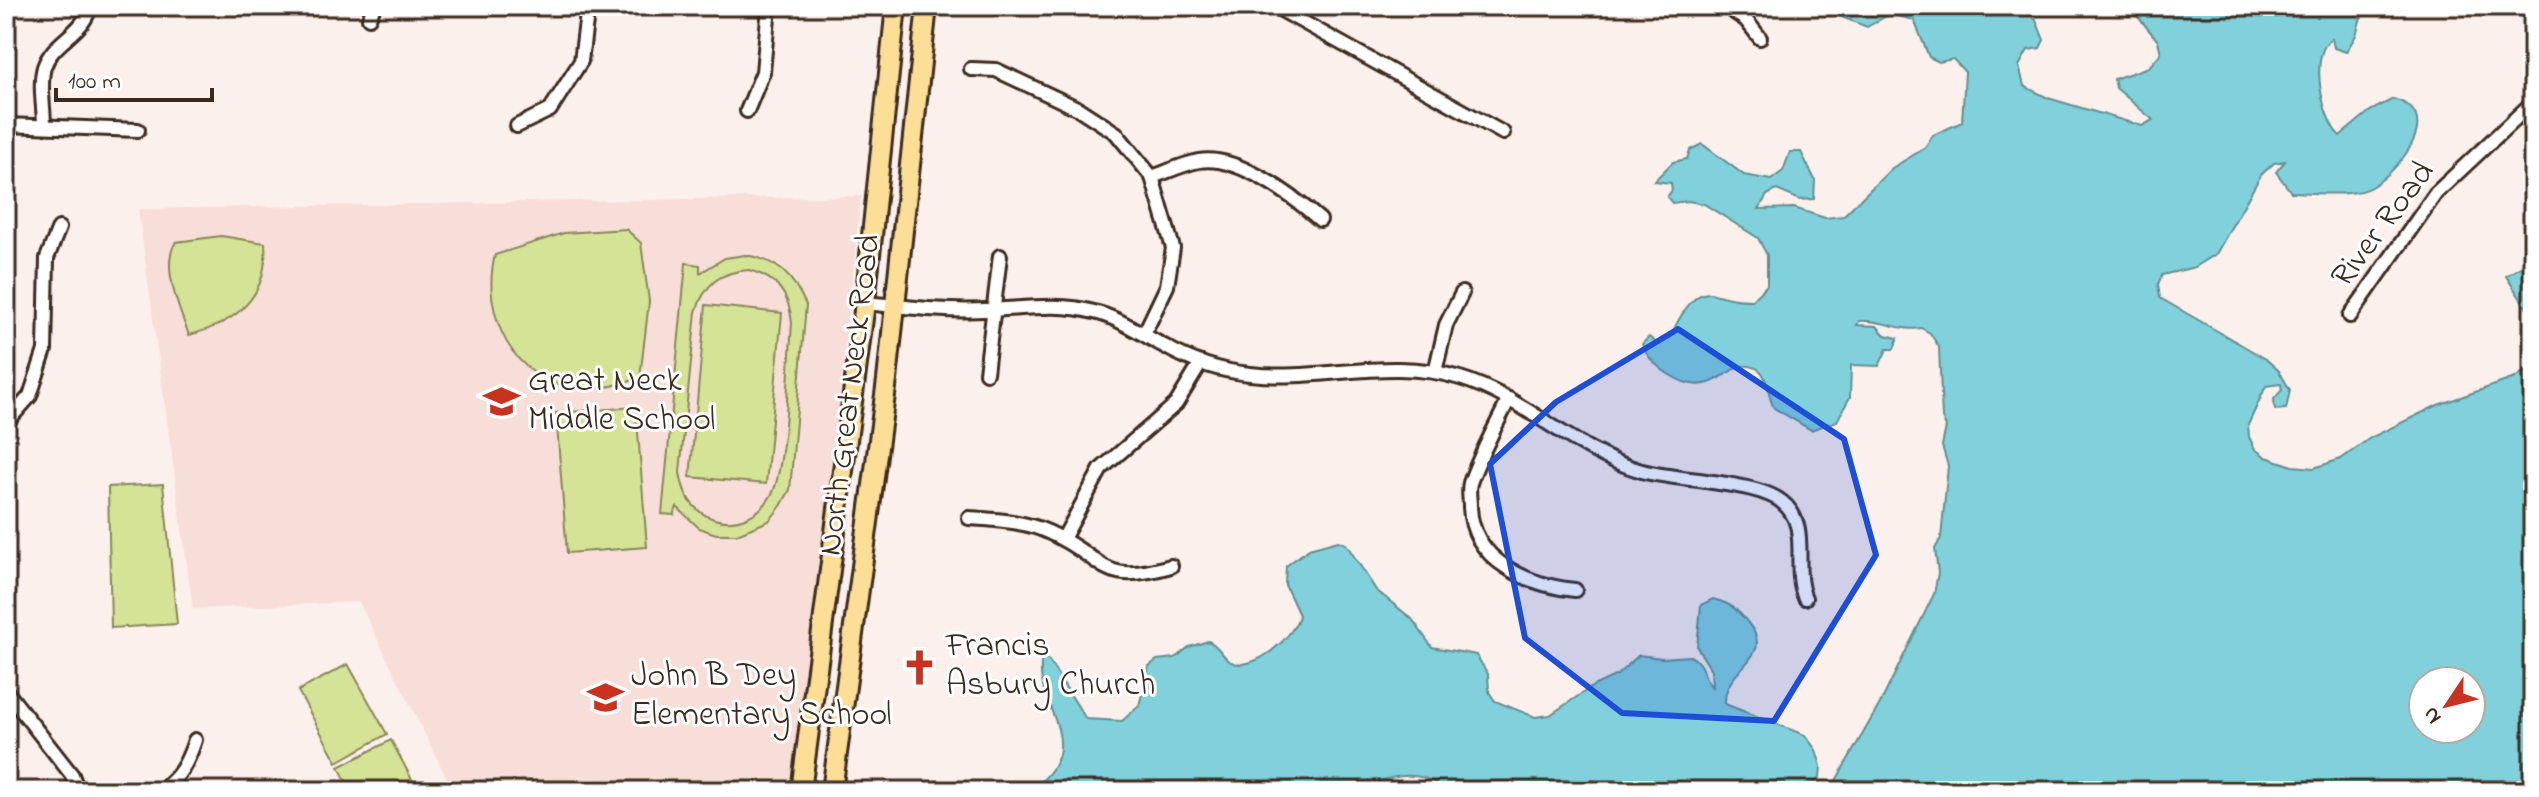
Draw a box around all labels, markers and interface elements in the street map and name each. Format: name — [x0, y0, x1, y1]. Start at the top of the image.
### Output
scale bar — [56, 52, 212, 102]
text: 100 m — [68, 65, 121, 100]
street label: River Road — [2320, 151, 2448, 299]
street label: North Great Neck Road — [806, 232, 896, 558]
place label: Great Neck Middle School — [528, 357, 716, 446]
school or university icon: Great Neck Middle School — [483, 383, 521, 421]
place label: Francis Asbury Church — [945, 622, 1155, 711]
church icon: Francis Asbury Church — [901, 648, 939, 686]
place label: John B Dey Elementary School — [631, 652, 892, 741]
north arrow — [2407, 665, 2487, 745]
school or university icon: John B Dey Elementary School — [586, 678, 624, 716]
text: N — [2416, 699, 2450, 730]

